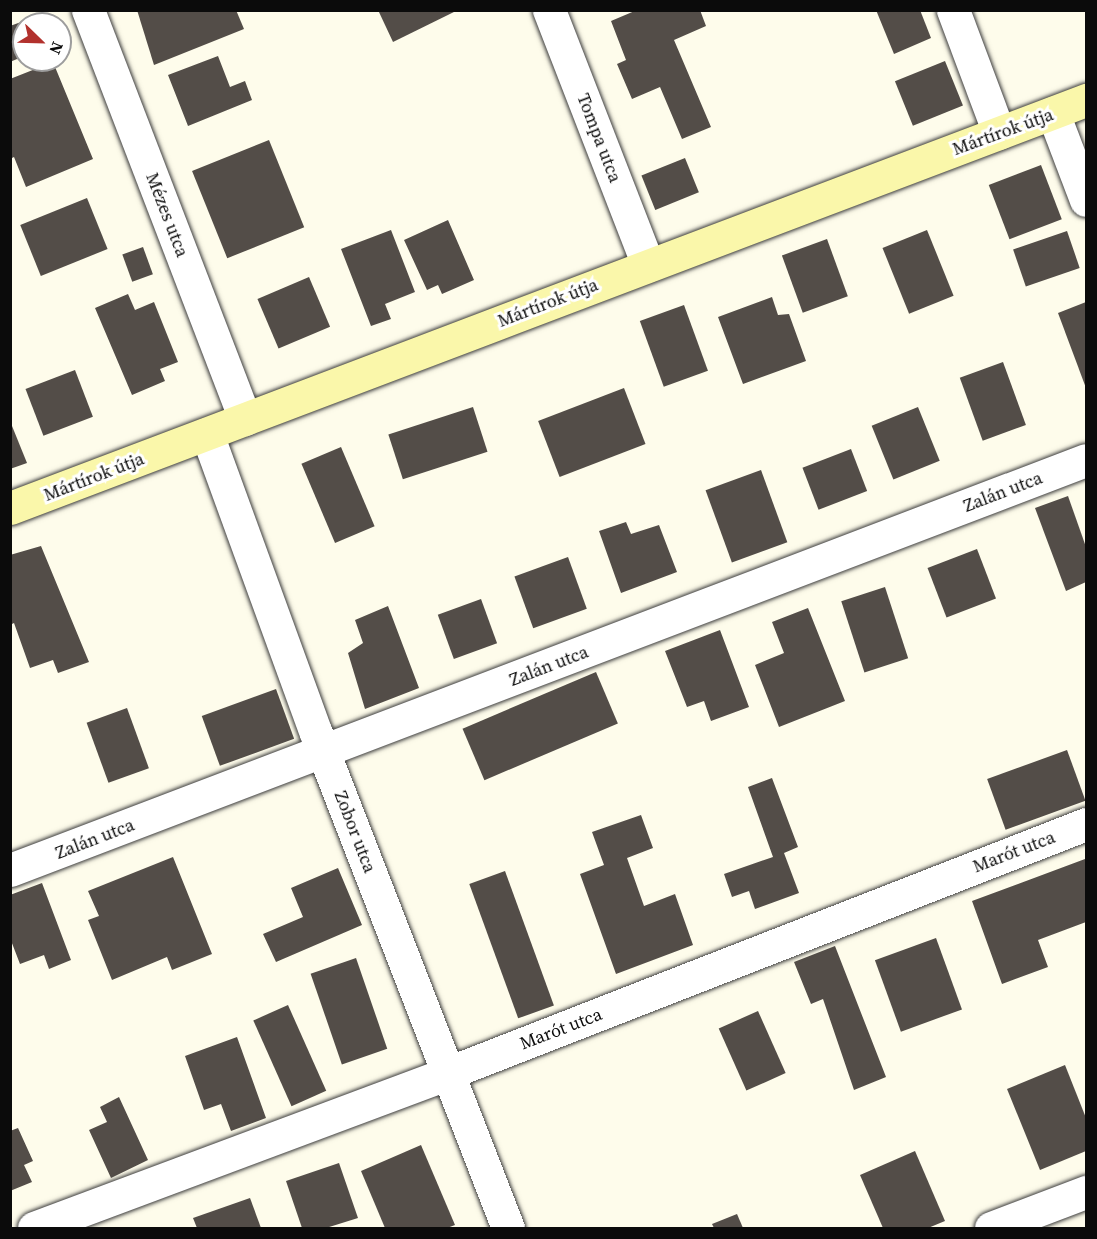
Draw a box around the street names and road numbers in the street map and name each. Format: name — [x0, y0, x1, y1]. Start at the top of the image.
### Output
street label: Tompa utca — [572, 90, 626, 186]
street label: Mártírok útja — [950, 104, 1056, 160]
street label: Mézes utca — [141, 170, 193, 260]
street label: Mártírok útja — [495, 274, 601, 332]
street label: Mártírok útja — [41, 448, 147, 506]
street label: Zalán utca — [961, 467, 1045, 517]
street label: Zalán utca — [507, 641, 591, 691]
street label: Zobor utca — [330, 788, 380, 876]
street label: Zalán utca — [53, 814, 137, 864]
street label: Marót utca — [970, 826, 1058, 878]
street label: Marót utca — [517, 1003, 605, 1055]

